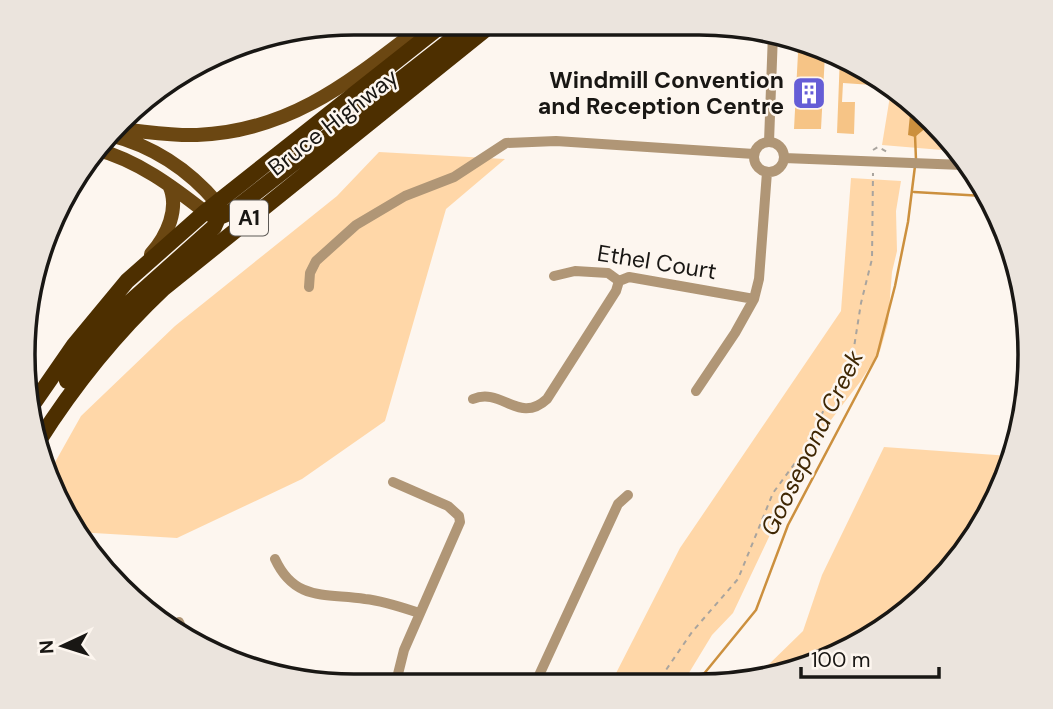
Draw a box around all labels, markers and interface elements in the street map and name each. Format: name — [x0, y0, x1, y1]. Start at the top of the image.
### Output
street label: Bruce Highway — [262, 62, 404, 182]
place label: Windmill Convention and Reception Centre — [538, 65, 784, 121]
building icon: Windmill Convention and Reception Centre — [790, 74, 828, 112]
road number: A1 — [230, 200, 268, 235]
street label: Ethel Court — [595, 238, 719, 286]
water label: Goosepond Creek — [753, 344, 870, 541]
north arrow — [28, 611, 98, 681]
scale bar — [801, 636, 939, 680]
text: N — [34, 639, 59, 655]
text: 100 m — [811, 646, 871, 674]

